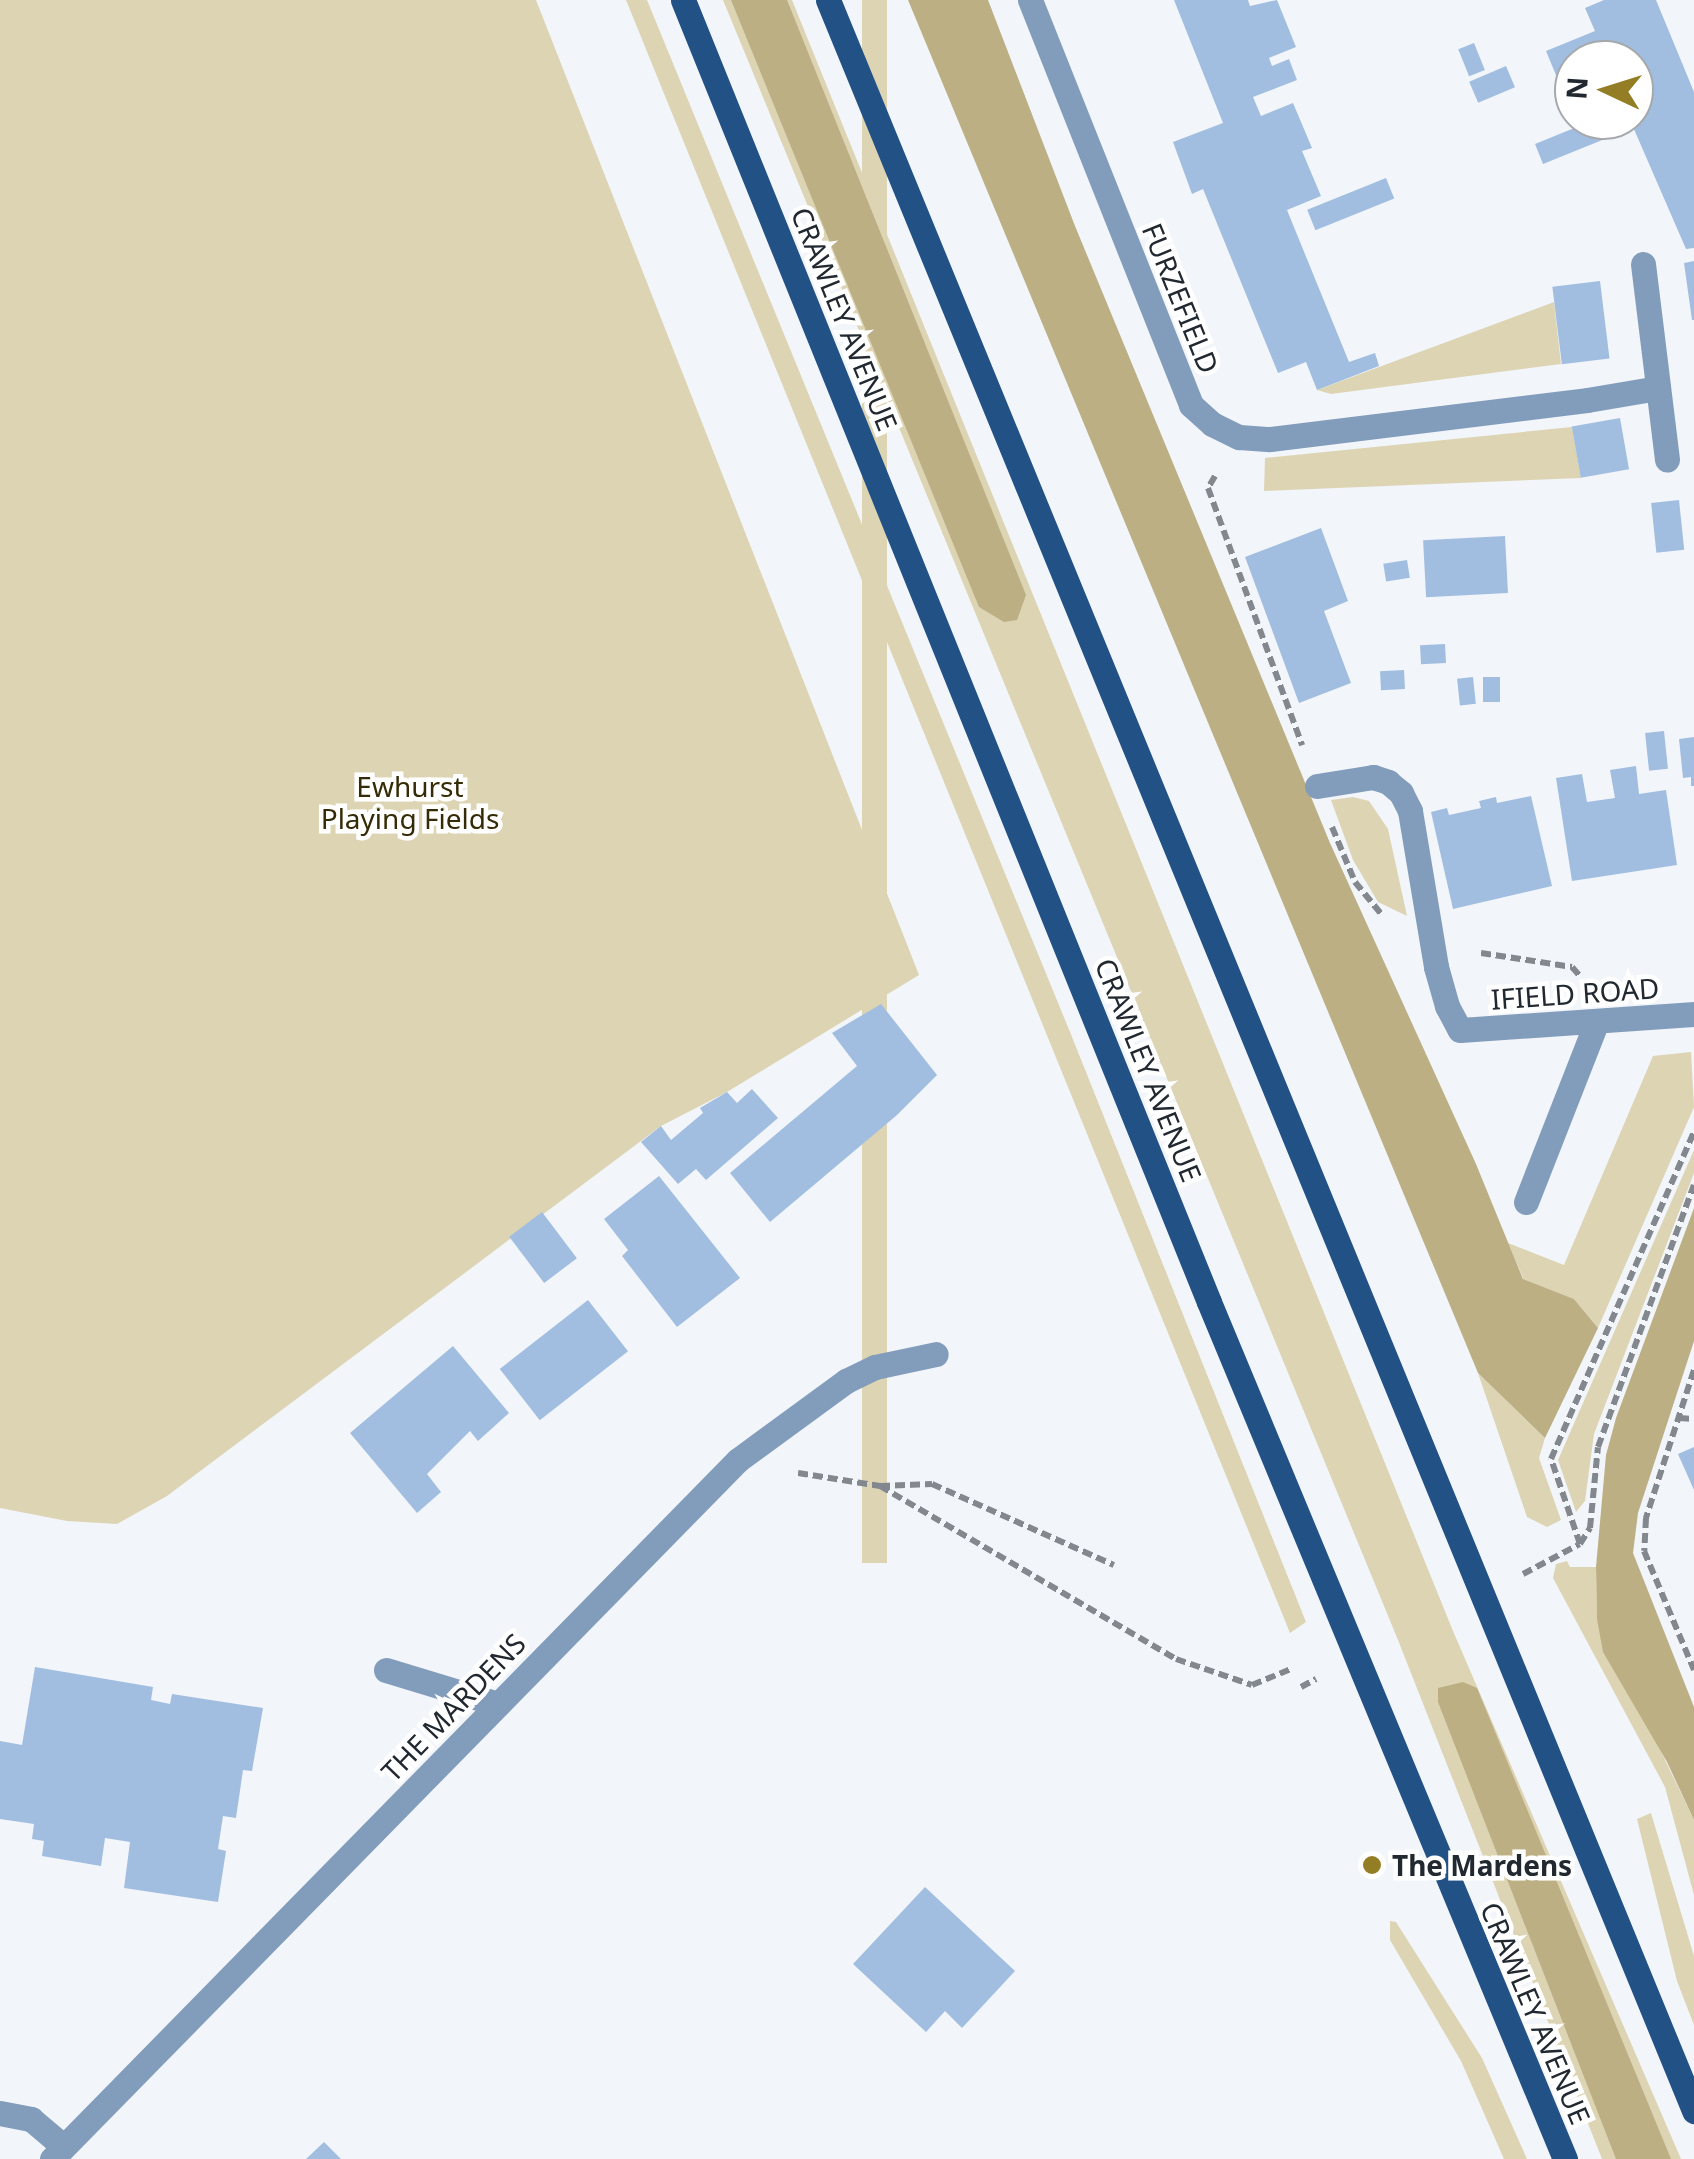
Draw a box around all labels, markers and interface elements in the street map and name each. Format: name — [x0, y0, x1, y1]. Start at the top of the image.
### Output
north arrow — [1554, 40, 1654, 140]
text: N — [1556, 75, 1596, 101]
street label: CRAWLEY AVENUE — [785, 202, 905, 436]
street label: FURZEFIELD — [1136, 218, 1226, 378]
park label: Ewhurst Playing Fields — [321, 769, 499, 835]
street label: CRAWLEY AVENUE — [1089, 953, 1209, 1187]
street label: IFIELD ROAD — [1490, 970, 1660, 1016]
street label: THE MARDENS — [374, 1626, 532, 1788]
place label: The Mardens — [1392, 1848, 1572, 1882]
marker: The Mardens — [1361, 1854, 1383, 1876]
street label: CRAWLEY AVENUE — [1474, 1897, 1598, 2129]

